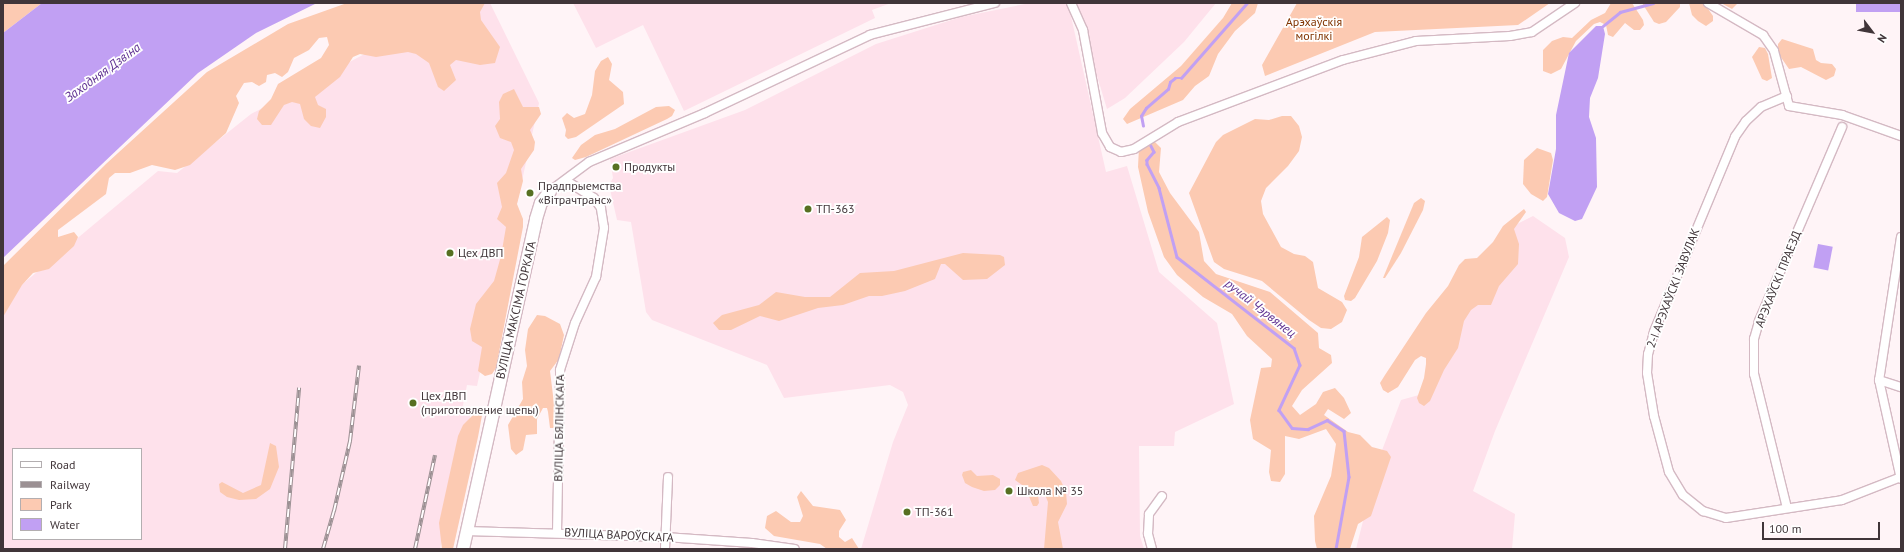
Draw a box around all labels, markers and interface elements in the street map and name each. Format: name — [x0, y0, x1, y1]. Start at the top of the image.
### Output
north arrow — [1852, 12, 1892, 52]
park label: Арэхаўскія могілкі — [1286, 15, 1342, 43]
text: N — [1874, 32, 1890, 45]
water label: Заходняя Дзвіна — [62, 40, 144, 106]
place label: Продукты — [624, 160, 675, 174]
marker: Продукты — [611, 162, 621, 172]
place label: Прадпрыемства «Вітрачтранс» — [538, 179, 621, 207]
marker: Прадпрыемства «Вітрачтранс» — [525, 188, 535, 198]
place label: ТП-363 — [816, 202, 855, 216]
marker: ТП-363 — [803, 204, 813, 214]
street label: 2-І АРЭХАЎСКІ ЗАВУЛАК — [1643, 226, 1703, 350]
street label: АРЭХАЎСКІ ПРАЕЗД — [1752, 229, 1804, 329]
street label: ВУЛІЦА МАКСІМА ГОРКАГА — [493, 239, 539, 381]
place label: Цех ДВП — [458, 246, 504, 260]
marker: Цех ДВП — [445, 248, 455, 258]
water label: ручай Чэрвянец — [1221, 276, 1299, 342]
street label: ВУЛІЦА БЯЛІНСКАГА — [551, 374, 567, 482]
place label: Цех ДВП (приготовление щепы) — [421, 389, 539, 417]
marker: Цех ДВП (приготовление щепы) — [408, 398, 418, 408]
legend — [12, 448, 142, 540]
text: Road — [50, 457, 75, 472]
text: Railway — [50, 477, 90, 492]
place label: Школа № 35 — [1017, 484, 1083, 498]
marker: Школа № 35 — [1004, 486, 1014, 496]
text: Park — [50, 497, 72, 512]
place label: ТП-361 — [915, 505, 954, 519]
marker: ТП-361 — [902, 507, 912, 517]
scale bar — [1764, 514, 1882, 540]
text: Water — [50, 517, 80, 532]
text: 100 m — [1769, 521, 1802, 536]
street label: ВУЛІЦА ВАРОЎСКАГА — [564, 525, 674, 545]

